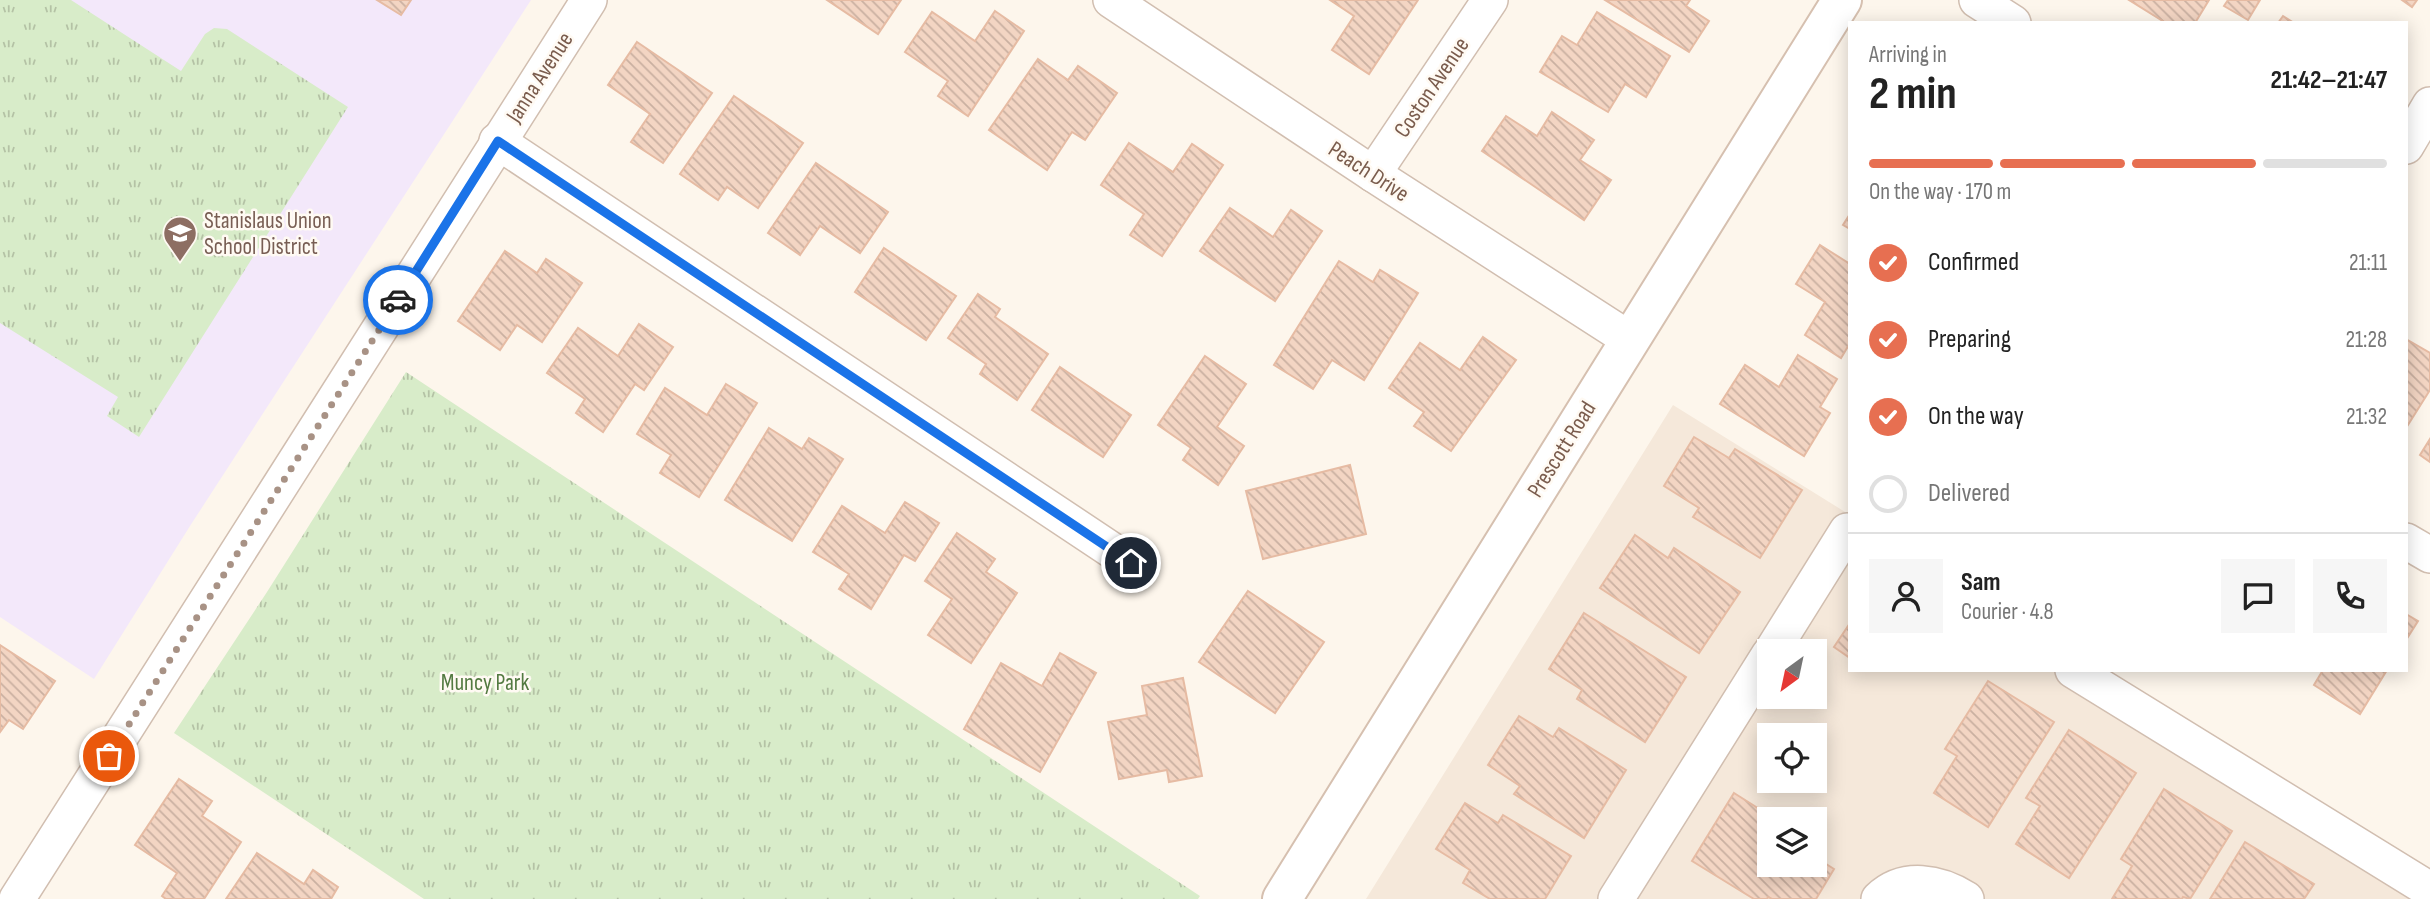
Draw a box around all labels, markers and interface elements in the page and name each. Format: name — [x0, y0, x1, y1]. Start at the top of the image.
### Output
street label: Janna Avenue — [500, 27, 579, 129]
street label: Coston Avenue — [1388, 32, 1476, 143]
text: Arriving in — [1869, 41, 1947, 69]
text: 21:42–21:47 — [2270, 65, 2387, 96]
text: 2 min — [1869, 67, 1957, 122]
street label: Peach Drive — [1323, 135, 1414, 208]
text: On the way · 170 m — [1869, 178, 2011, 206]
place label: Stanislaus Union School District — [204, 207, 332, 261]
school or university icon: Stanislaus Union School District — [161, 214, 199, 263]
icon: check — [1869, 244, 1907, 282]
text: Confirmed — [1928, 247, 2019, 278]
text: 21:11 — [2349, 249, 2387, 277]
courier — [363, 265, 433, 335]
icon: car — [379, 281, 417, 319]
icon: check — [1869, 321, 1907, 359]
text: Preparing — [1928, 324, 2011, 355]
text: 21:28 — [2346, 326, 2387, 354]
street label: Prescott Road — [1521, 396, 1602, 503]
icon: check — [1869, 398, 1907, 436]
text: On the way — [1928, 401, 2024, 432]
text: 21:32 — [2346, 403, 2387, 431]
text: Delivered — [1928, 478, 2010, 509]
pin — [1101, 533, 1161, 593]
icon: home — [1112, 544, 1150, 582]
button: person — [1869, 559, 1943, 633]
button: chat — [2221, 559, 2295, 633]
button: phone — [2313, 559, 2387, 633]
text: Sam — [1961, 567, 2001, 598]
text: Courier · 4.8 — [1961, 598, 2054, 626]
north arrow — [1757, 639, 1827, 709]
map controls — [1757, 639, 1827, 877]
park label: Muncy Park — [441, 669, 529, 697]
button: locate — [1757, 723, 1827, 793]
pin — [79, 726, 139, 786]
icon: bag — [90, 737, 128, 775]
button: layers — [1757, 807, 1827, 877]

